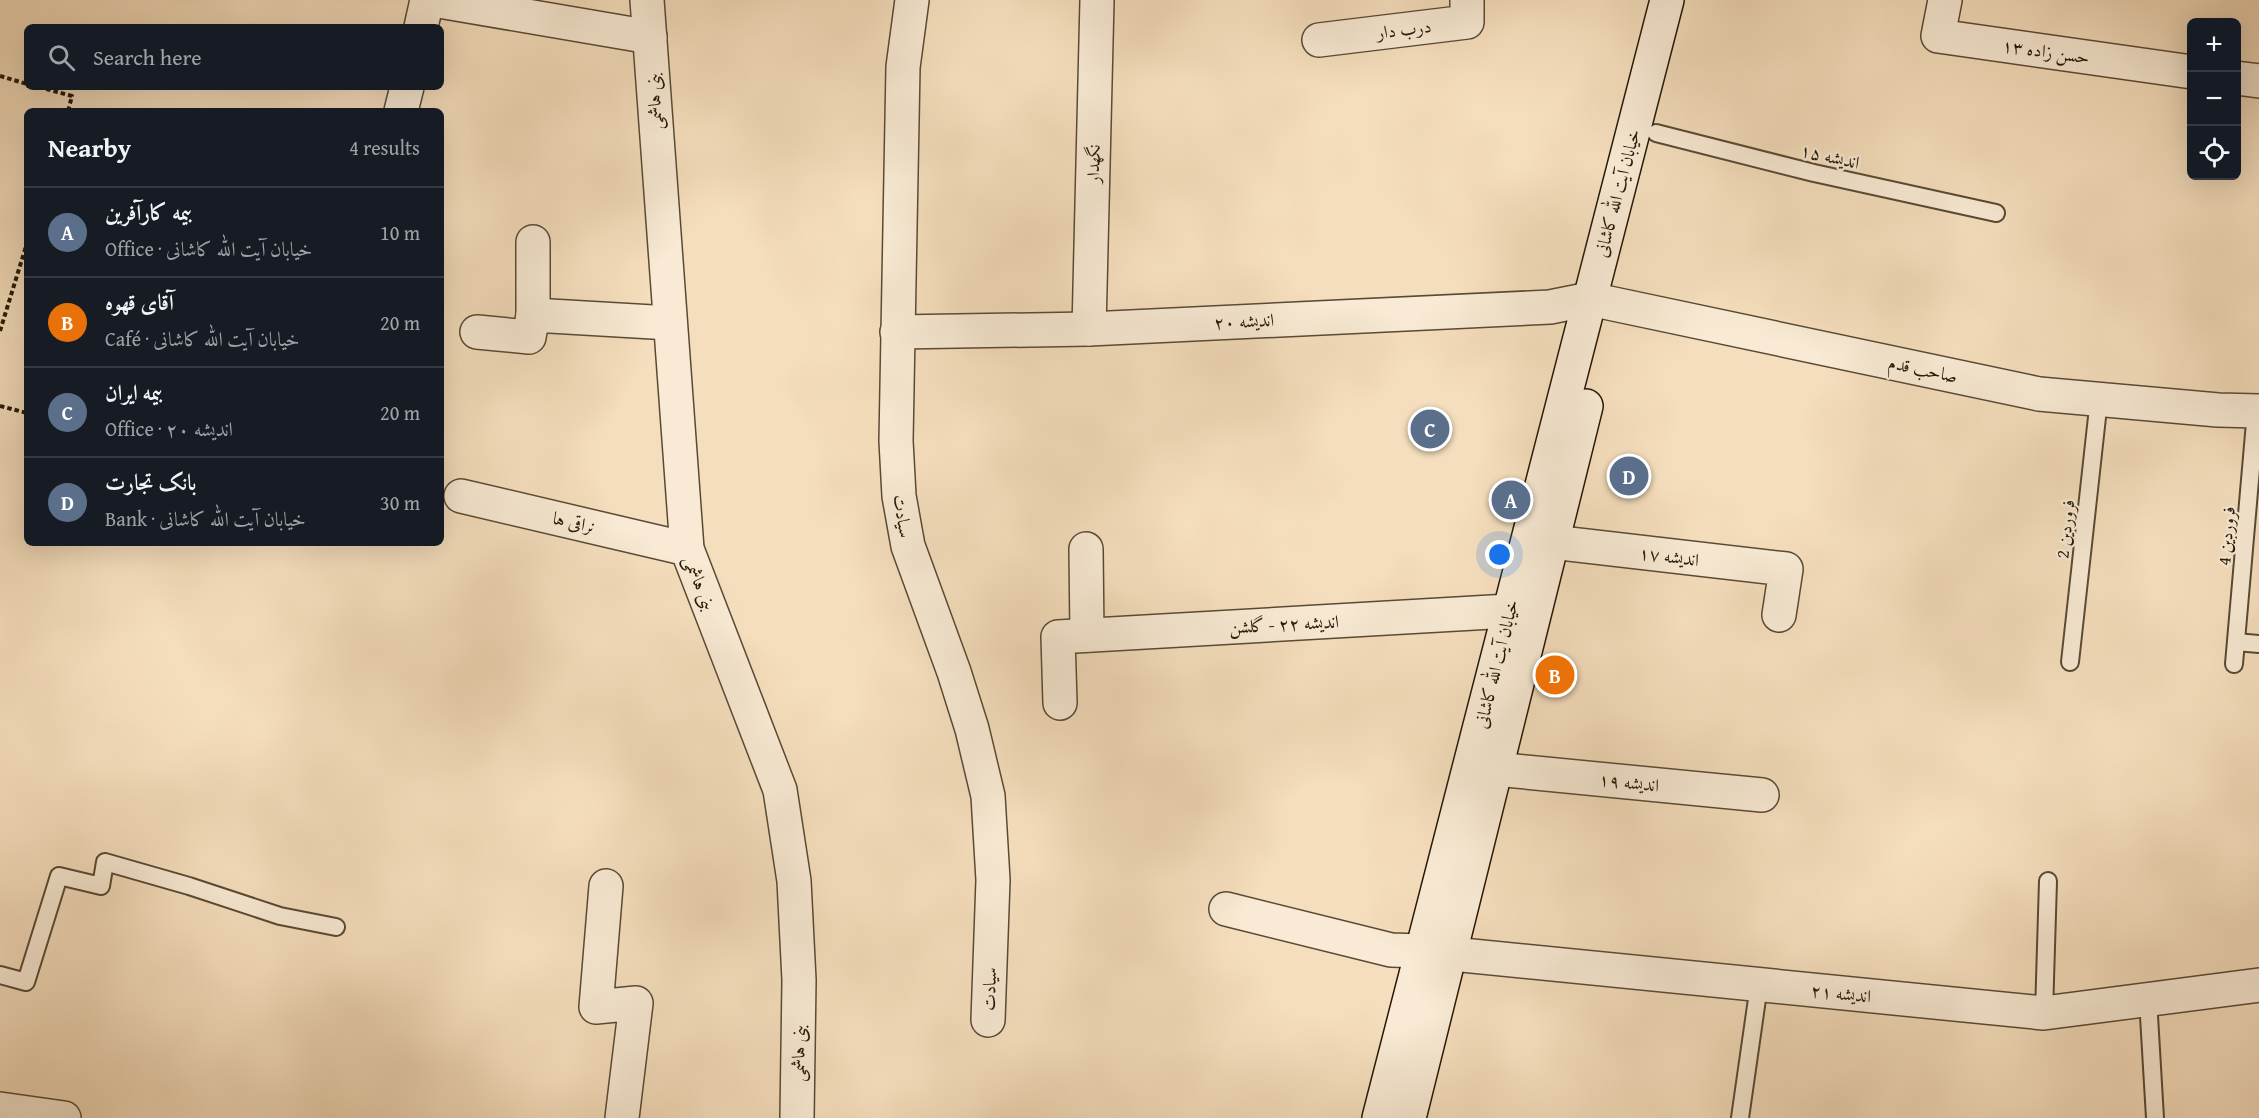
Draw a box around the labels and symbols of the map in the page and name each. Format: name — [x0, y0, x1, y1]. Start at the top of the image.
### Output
street label: درب دار — [1373, 12, 1433, 46]
street label: حسن زاده ۱۳ — [2001, 32, 2091, 70]
street label: بنی هاشمی — [639, 72, 669, 130]
street label: خیابان آیت الله کاشانی — [1587, 126, 1647, 260]
street label: اندیشه ۱۵ — [1798, 136, 1862, 176]
street label: نگهدار — [1079, 144, 1107, 186]
street label: اندیشه ۲۰ — [1213, 306, 1275, 336]
street label: صاحب قدم — [1885, 348, 1960, 392]
pin: C — [1410, 406, 1450, 452]
pin: D — [1610, 454, 1648, 498]
pin: A — [1492, 478, 1530, 522]
street label: سیادت — [886, 492, 920, 540]
street label: فروردین 2 — [2048, 498, 2082, 560]
street label: نراقی ها — [550, 504, 598, 540]
street label: فروردین 4 — [2210, 505, 2242, 567]
street label: اندیشه ۱۷ — [1637, 539, 1701, 573]
your location — [1485, 540, 1514, 569]
street label: بنی هاشمی — [677, 551, 723, 615]
street label: خیابان آیت الله کاشانی — [1467, 597, 1525, 731]
street label: اندیشه ۲۲ - گلشن — [1229, 608, 1340, 640]
pin: B — [1536, 652, 1574, 698]
street label: اندیشه ۱۹ — [1598, 765, 1660, 799]
street label: سیادت — [975, 967, 1003, 1011]
street label: اندیشه ۲۱ — [1810, 976, 1872, 1010]
street label: بنی هاشمی — [784, 1024, 812, 1082]

